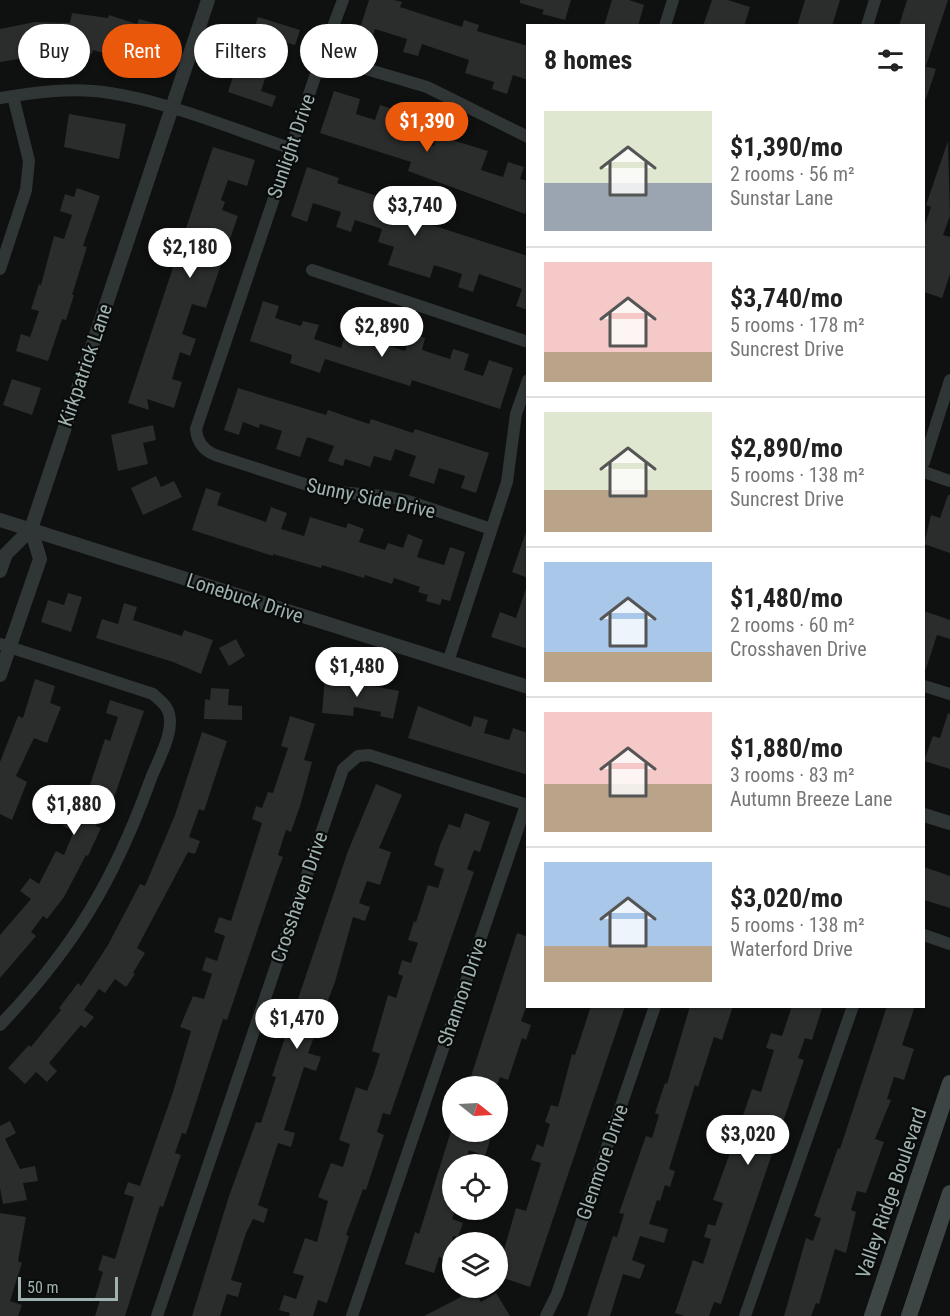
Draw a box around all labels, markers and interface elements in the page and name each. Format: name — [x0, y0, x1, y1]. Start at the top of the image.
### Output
chip: Buy — [18, 24, 90, 78]
chip: Rent — [102, 24, 182, 78]
chip: Filters — [194, 24, 288, 78]
chip: New — [300, 24, 378, 78]
icon: filters — [874, 44, 907, 77]
text: 8 homes — [544, 45, 632, 75]
street label: Sunlight Drive — [262, 91, 320, 201]
pin: $1,390 — [378, 102, 476, 153]
text: $1,390 — [399, 109, 455, 133]
text: $1,390/mo — [730, 132, 843, 162]
icon: home — [592, 135, 664, 207]
text: 2 rooms · 56 m² — [730, 162, 855, 186]
pin: $3,740 — [366, 186, 464, 237]
text: Sunstar Lane — [730, 186, 833, 210]
text: $3,740 — [387, 193, 443, 217]
pin: $2,180 — [141, 228, 239, 279]
text: $2,180 — [162, 235, 218, 259]
text: $3,740/mo — [730, 283, 843, 313]
icon: home — [592, 286, 664, 358]
street label: Kirkpatrick Lane — [53, 301, 117, 429]
pin: $2,890 — [333, 307, 431, 358]
text: 5 rooms · 178 m² — [730, 313, 865, 337]
text: $2,890 — [354, 314, 410, 338]
text: Suncrest Drive — [730, 337, 844, 361]
text: $2,890/mo — [730, 433, 843, 463]
icon: home — [592, 436, 664, 508]
text: 5 rooms · 138 m² — [730, 463, 865, 487]
street label: Sunny Side Drive — [304, 473, 438, 523]
text: Suncrest Drive — [730, 487, 844, 511]
street label: Lonebuck Drive — [184, 568, 306, 628]
text: $1,480/mo — [730, 583, 843, 613]
icon: home — [592, 586, 664, 658]
text: 2 rooms · 60 m² — [730, 613, 855, 637]
text: Crosshaven Drive — [730, 637, 867, 661]
pin: $1,480 — [308, 647, 406, 698]
text: $1,480 — [329, 654, 385, 678]
text: $1,880/mo — [730, 733, 843, 763]
icon: home — [592, 736, 664, 808]
text: 3 rooms · 83 m² — [730, 763, 855, 787]
pin: $1,880 — [25, 785, 123, 836]
text: Autumn Breeze Lane — [730, 787, 892, 811]
text: $1,880 — [46, 792, 102, 816]
street label: Crosshaven Drive — [265, 829, 333, 965]
text: $3,020/mo — [730, 883, 843, 913]
icon: home — [592, 886, 664, 958]
text: 5 rooms · 138 m² — [730, 913, 865, 937]
street label: Shannon Drive — [432, 935, 492, 1049]
text: Waterford Drive — [730, 937, 853, 961]
pin: $1,470 — [248, 999, 346, 1050]
text: $1,470 — [269, 1006, 325, 1030]
north arrow — [442, 1076, 508, 1142]
map controls — [442, 1076, 508, 1298]
street label: Glenmore Drive — [571, 1101, 633, 1223]
street label: Valley Ridge Boulevard — [851, 1104, 931, 1282]
pin: $3,020 — [699, 1115, 797, 1166]
text: $3,020 — [720, 1122, 776, 1146]
button: locate — [442, 1154, 508, 1220]
button: layers — [442, 1232, 508, 1298]
scale bar — [18, 1274, 118, 1302]
text: 50 m — [27, 1278, 59, 1297]

